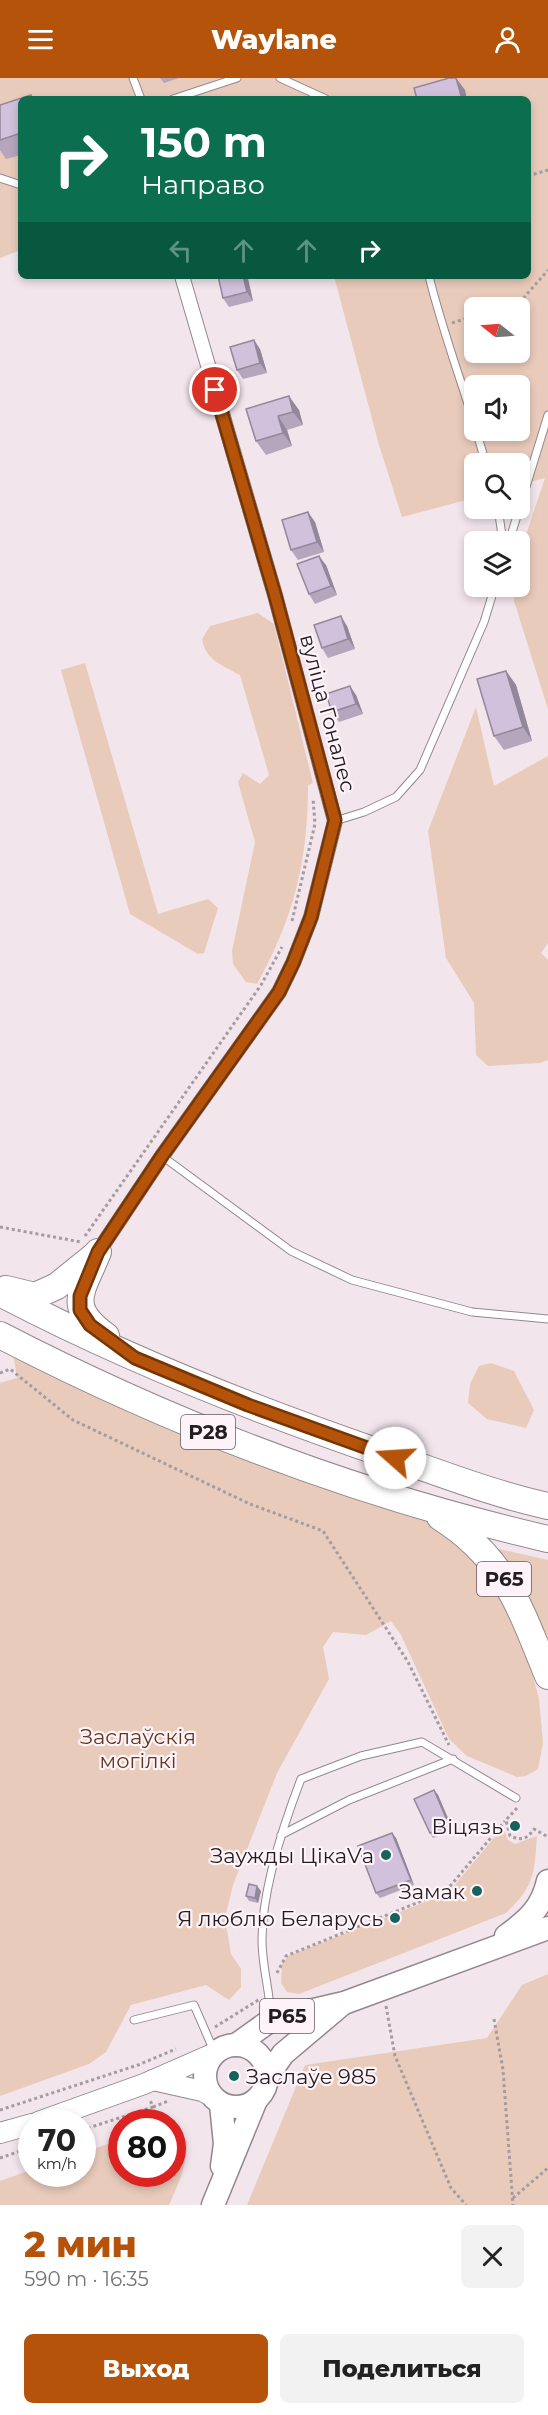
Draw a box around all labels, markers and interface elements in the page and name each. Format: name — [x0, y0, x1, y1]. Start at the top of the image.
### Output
icon: menu — [24, 23, 57, 56]
text: Waylane — [211, 23, 337, 56]
icon: person — [491, 23, 524, 56]
text: 150 m — [141, 116, 267, 168]
icon: right — [42, 120, 120, 198]
text: Направо — [141, 168, 265, 201]
icon: left — [164, 234, 197, 267]
icon: ahead — [227, 234, 260, 267]
icon: ahead — [290, 234, 323, 267]
icon: right — [353, 234, 386, 267]
north arrow — [464, 297, 530, 363]
map controls — [464, 297, 530, 597]
pin — [189, 364, 240, 415]
icon: arrive — [198, 373, 231, 406]
button: sound — [464, 375, 530, 441]
button: search — [464, 453, 530, 519]
button: layers — [464, 531, 530, 597]
street label: вуліца Гоналес — [295, 631, 361, 795]
road number: Р28 — [181, 1415, 235, 1449]
position arrow — [363, 1426, 427, 1490]
road number: Р65 — [477, 1562, 531, 1596]
park label: Заслаўскія могілкі — [80, 1724, 196, 1773]
place label: Віцязь — [431, 1814, 503, 1839]
marker: Віцязь — [508, 1819, 522, 1833]
place label: Заужды ЦікаVа — [210, 1843, 374, 1868]
marker: Заужды ЦікаVа — [379, 1848, 393, 1862]
place label: Замак — [399, 1879, 465, 1904]
marker: Замак — [470, 1884, 484, 1898]
place label: Я люблю Беларусь — [177, 1906, 383, 1931]
marker: Я люблю Беларусь — [388, 1911, 402, 1925]
road number: Р65 — [260, 1999, 314, 2033]
place label: Заслаўе 985 — [246, 2064, 376, 2089]
marker: Заслаўе 985 — [227, 2069, 241, 2083]
speed limit sign: 80 — [108, 2109, 186, 2187]
text: 70 — [38, 2122, 76, 2159]
text: km/h — [37, 2154, 77, 2173]
text: 2 мин — [24, 2222, 137, 2266]
button: close — [461, 2225, 524, 2288]
text: 590 m · 16:35 — [24, 2267, 149, 2291]
button: Выход — [24, 2334, 268, 2403]
button: Поделиться — [280, 2334, 524, 2403]

